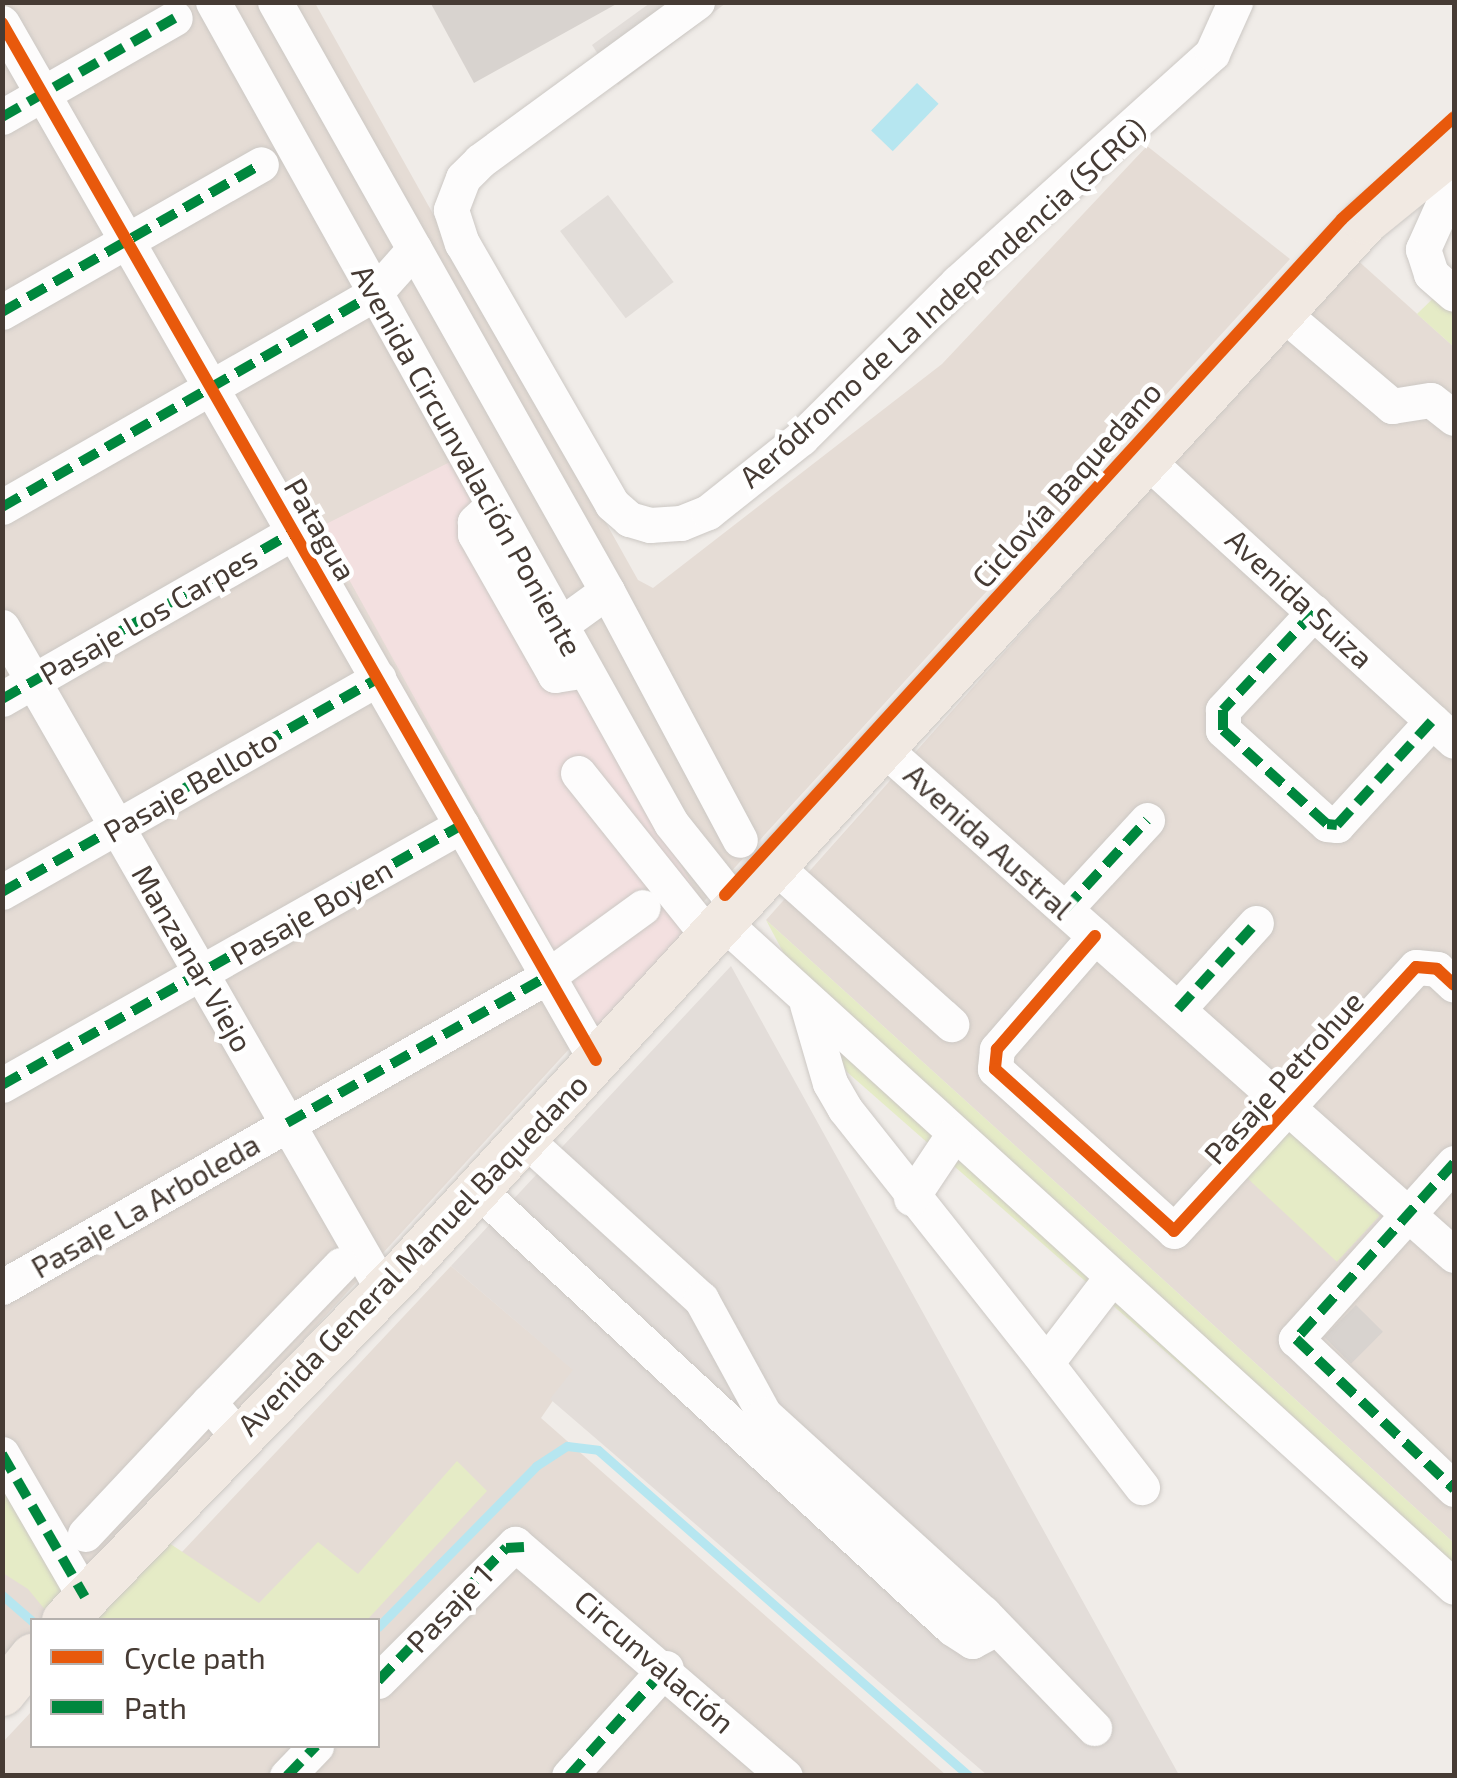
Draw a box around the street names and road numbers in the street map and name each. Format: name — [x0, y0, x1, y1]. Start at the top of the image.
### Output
street label: Aeródromo de La Independencia (SCRG) — [731, 110, 1153, 494]
street label: Avenida Circunvalación Poniente — [345, 258, 591, 662]
street label: Ciclovía Baquedano — [964, 373, 1168, 595]
street label: Patagua — [277, 471, 365, 587]
street label: Avenida Suiza — [1219, 521, 1381, 675]
street label: Pasaje Los Carpes — [33, 538, 263, 692]
street label: Pasaje Belloto — [97, 721, 283, 849]
street label: Avenida Austral — [897, 756, 1081, 926]
street label: Pasaje Boyen — [224, 850, 398, 972]
street label: Manzanar Viejo — [125, 858, 261, 1058]
street label: Pasaje Petrohue — [1196, 983, 1370, 1171]
street label: Avenida General Manuel Baquedano — [229, 1065, 595, 1443]
street label: Pasaje La Arboleda — [24, 1125, 266, 1285]
street label: Pasaje 1 — [399, 1557, 499, 1659]
street label: Circunvalación — [568, 1582, 742, 1740]

